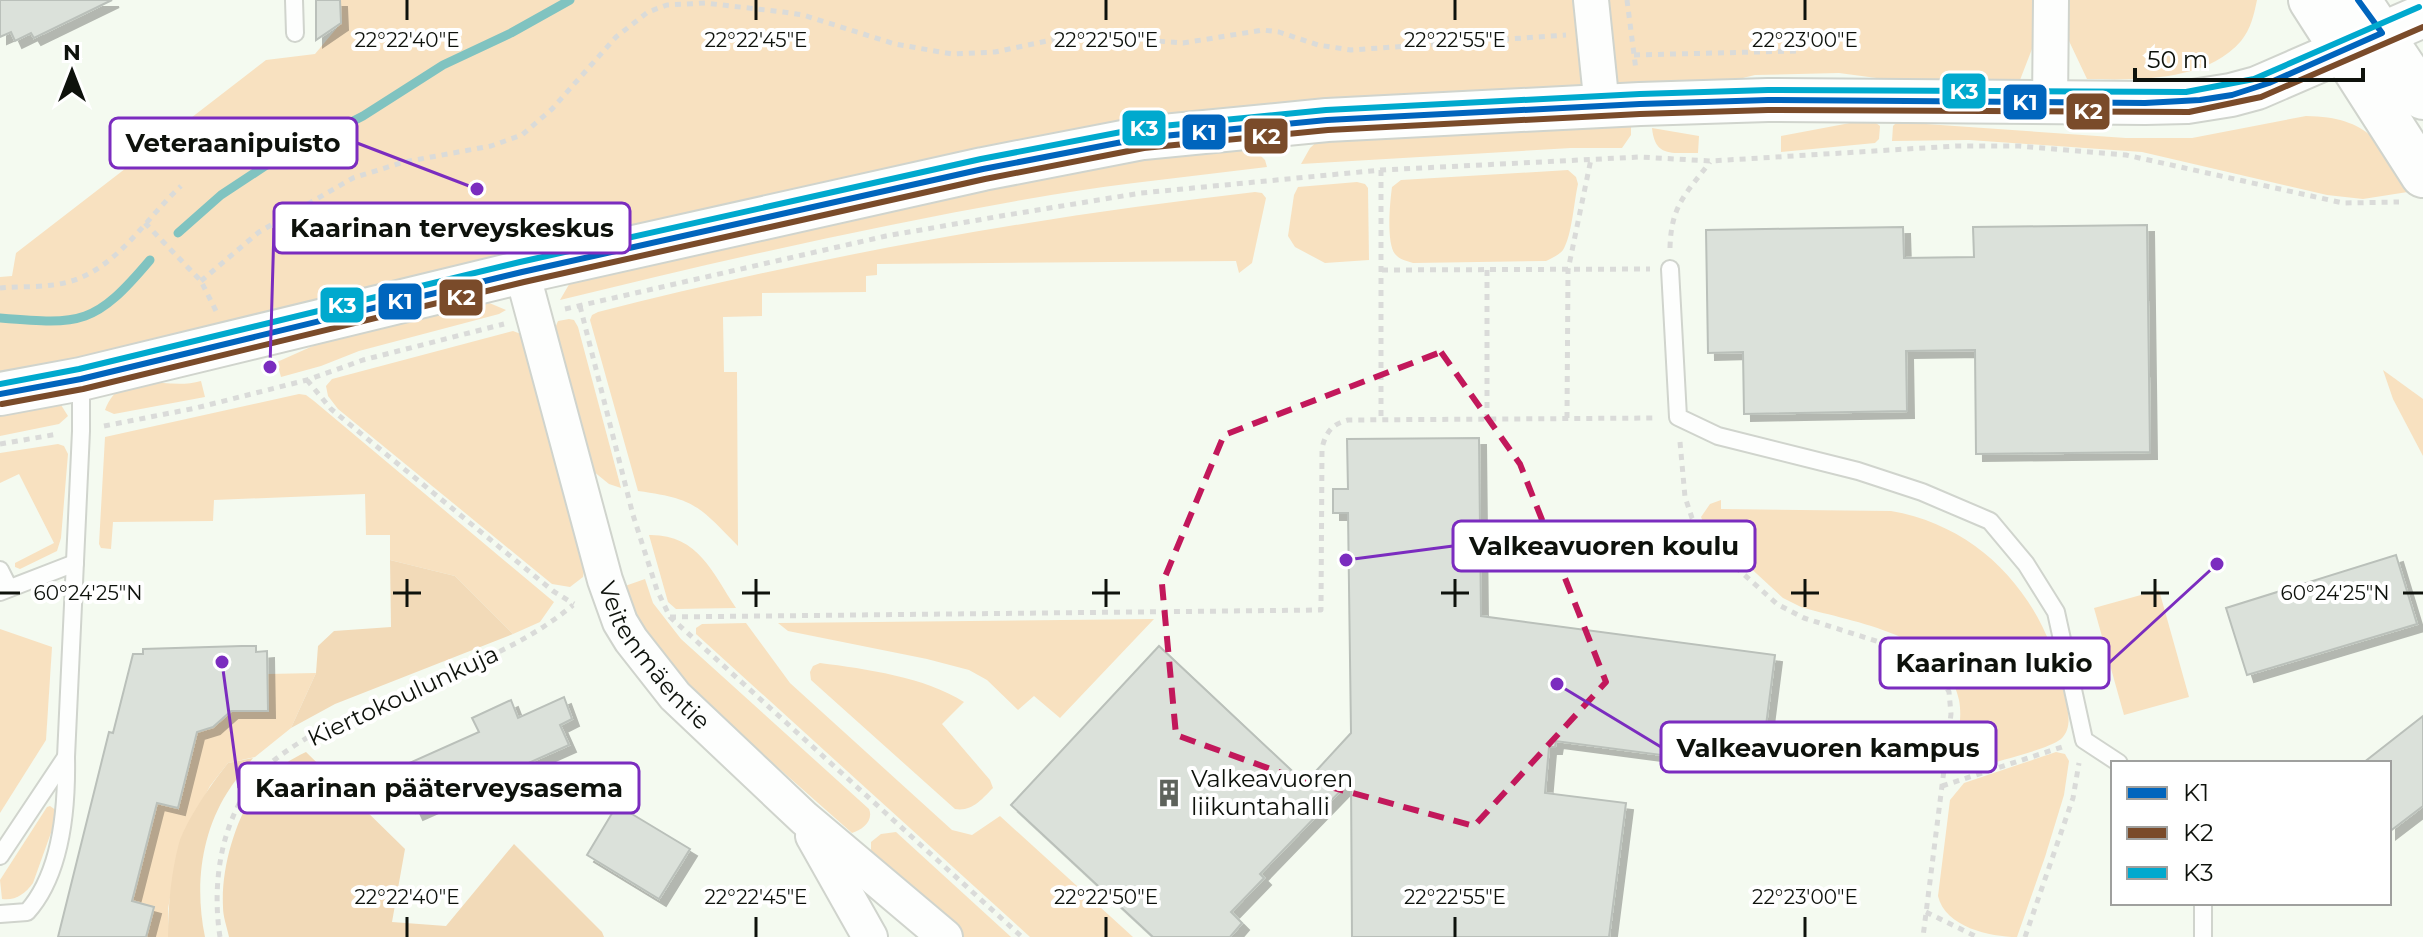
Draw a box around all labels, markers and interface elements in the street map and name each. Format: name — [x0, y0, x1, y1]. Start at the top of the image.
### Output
text: 22°22'40"E — [354, 28, 460, 52]
text: 22°22'45"E — [705, 28, 808, 52]
text: 22°22'50"E — [1054, 28, 1158, 52]
text: 22°22'55"E — [1404, 28, 1506, 52]
text: 22°23'00"E — [1752, 28, 1858, 52]
north arrow — [32, 32, 112, 112]
scale bar — [2135, 32, 2363, 82]
text: N — [63, 39, 81, 66]
text: 50 m — [2147, 45, 2208, 74]
line badge: K3 — [1941, 72, 1987, 110]
text: K3 — [1949, 78, 1979, 105]
line badge: K1 — [2002, 83, 2048, 121]
text: K1 — [2012, 89, 2038, 116]
line badge: K2 — [2065, 92, 2111, 131]
text: K2 — [2073, 98, 2103, 125]
line badge: K3 — [1121, 109, 1167, 147]
line badge: K1 — [1181, 113, 1227, 151]
text: K3 — [1129, 115, 1159, 142]
line badge: K2 — [1243, 117, 1289, 155]
callout: Veteraanipuisto — [110, 118, 357, 168]
text: K1 — [1191, 119, 1217, 146]
text: K2 — [1251, 123, 1281, 150]
text: Veteraanipuisto — [124, 127, 341, 159]
callout: Kaarinan terveyskeskus — [274, 203, 630, 253]
text: Kaarinan terveyskeskus — [290, 212, 614, 244]
line badge: K2 — [438, 278, 484, 317]
line badge: K1 — [377, 282, 423, 321]
text: K2 — [446, 284, 476, 311]
line badge: K3 — [319, 286, 365, 324]
text: K1 — [387, 288, 413, 315]
text: K3 — [327, 292, 357, 319]
callout: Valkeavuoren koulu — [1453, 521, 1755, 571]
text: Valkeavuoren koulu — [1468, 530, 1739, 562]
street label: Veitenmäentie — [593, 577, 716, 736]
text: 60°24'25"N — [34, 581, 142, 605]
text: 60°24'25"N — [2281, 581, 2389, 605]
callout: Kaarinan lukio — [1880, 638, 2109, 688]
street label: Kiertokoulunkuja — [303, 639, 503, 752]
text: Kaarinan lukio — [1896, 647, 2092, 679]
callout: Valkeavuoren kampus — [1661, 722, 1996, 772]
text: Valkeavuoren kampus — [1676, 732, 1980, 764]
legend — [2111, 761, 2391, 905]
callout: Kaarinan pääterveysasema — [239, 763, 639, 813]
place label: Valkeavuoren liikuntahalli — [1191, 764, 1353, 821]
text: Kaarinan pääterveysasema — [255, 772, 623, 804]
building icon: Valkeavuoren liikuntahalli — [1154, 778, 1184, 808]
text: K1 — [2183, 778, 2209, 807]
text: K2 — [2183, 818, 2214, 847]
text: K3 — [2183, 858, 2213, 887]
text: 22°22'40"E — [354, 885, 460, 909]
text: 22°22'45"E — [705, 885, 808, 909]
text: 22°22'50"E — [1054, 885, 1158, 909]
text: 22°22'55"E — [1404, 885, 1506, 909]
text: 22°23'00"E — [1752, 885, 1858, 909]

